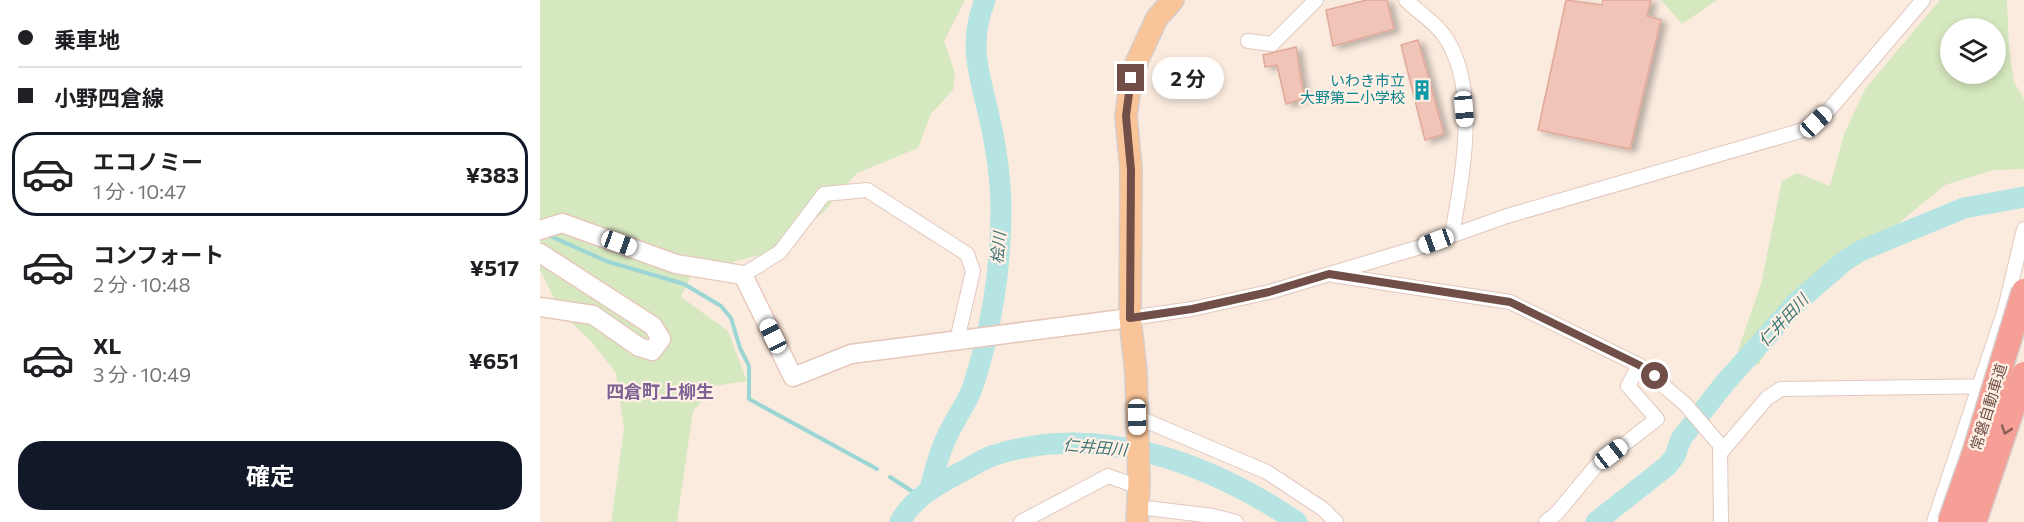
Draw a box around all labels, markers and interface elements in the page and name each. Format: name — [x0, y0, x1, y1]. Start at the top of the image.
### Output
map controls — [1940, 18, 2006, 84]
button: layers — [1940, 18, 2006, 84]
text: 乗車地 — [54, 26, 120, 53]
callout: 2 分 — [1152, 57, 1224, 99]
route end — [1117, 64, 1144, 91]
text: 2 分 — [1170, 66, 1206, 90]
place label: いわき市立 大野第二小学校 — [1300, 71, 1405, 106]
building icon: いわき市立 大野第二小学校 — [1410, 78, 1434, 102]
text: 小野四倉線 — [54, 84, 164, 111]
car — [1453, 90, 1475, 128]
car — [1797, 103, 1835, 141]
icon: car — [21, 147, 75, 201]
text: エコノミー — [93, 148, 203, 175]
text: ¥383 — [466, 161, 519, 188]
text: 1 分 · 10:47 — [93, 179, 186, 203]
car — [1416, 226, 1456, 256]
car — [599, 228, 639, 258]
water label: 桧川 — [987, 229, 1009, 265]
icon: car — [21, 240, 75, 294]
text: コンフォート — [93, 241, 224, 268]
text: ¥517 — [470, 254, 519, 281]
text: 2 分 · 10:48 — [93, 272, 191, 296]
water label: 仁井田川 — [1754, 288, 1813, 350]
car — [757, 316, 789, 356]
text: XL — [93, 332, 121, 359]
icon: car — [21, 333, 75, 387]
text: ¥651 — [469, 347, 519, 374]
street label: 常磐自動車道 — [1966, 361, 2010, 452]
text: 3 分 · 10:49 — [93, 362, 191, 386]
route start — [1641, 362, 1668, 389]
district label: 四倉町上柳生 — [606, 380, 714, 402]
car — [1128, 399, 1146, 435]
one-way arrow — [2001, 424, 2013, 435]
water label: 仁井田川 — [1062, 434, 1130, 459]
car — [1591, 436, 1631, 472]
button: 確定 — [18, 441, 522, 510]

